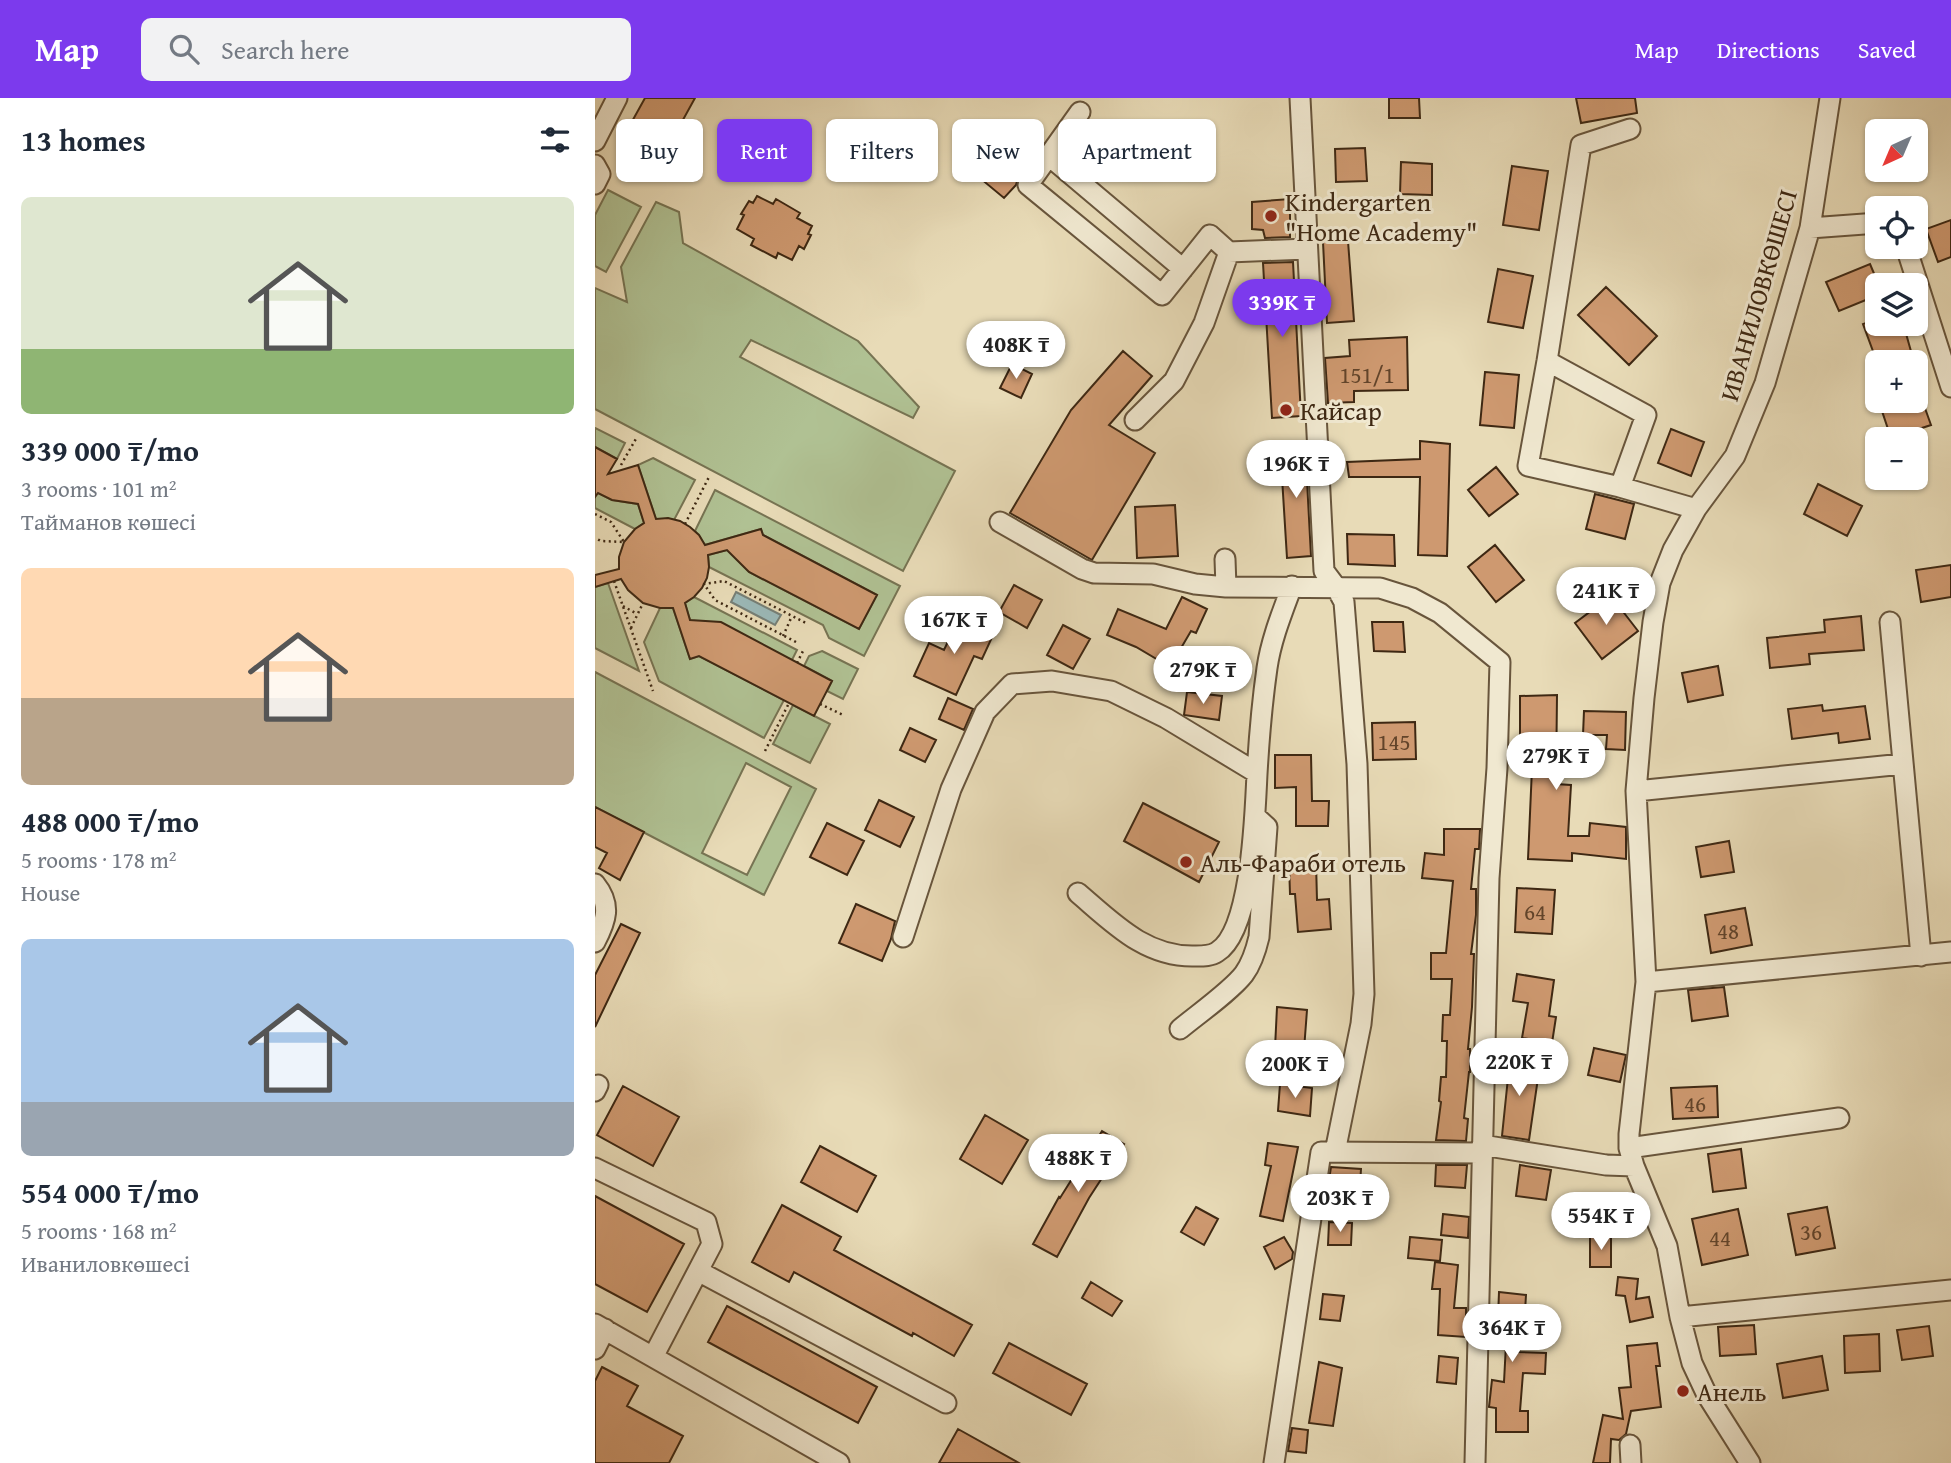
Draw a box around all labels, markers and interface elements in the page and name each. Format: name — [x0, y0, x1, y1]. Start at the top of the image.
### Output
search box — [141, 18, 631, 81]
text: Map — [35, 25, 99, 73]
icon: search — [165, 30, 203, 68]
text: Search here — [221, 30, 349, 69]
text: Map — [1635, 32, 1679, 67]
text: Directions — [1717, 32, 1820, 67]
text: Saved — [1858, 32, 1916, 67]
text: 13 homes — [21, 118, 146, 162]
chip: Buy — [616, 119, 703, 182]
chip: Rent — [717, 119, 812, 182]
chip: Filters — [826, 119, 938, 182]
chip: New — [952, 119, 1044, 182]
chip: Apartment — [1058, 119, 1216, 182]
north arrow — [1865, 119, 1929, 182]
map controls — [1865, 119, 1928, 490]
icon: filters — [536, 121, 574, 159]
place label: Kindergarten "Home Academy" — [1285, 182, 1477, 251]
street label: ИВАНИЛОВКӨШЕСІ — [1709, 185, 1807, 405]
button: locate — [1865, 196, 1928, 259]
marker: Kindergarten "Home Academy" — [1263, 208, 1279, 224]
icon: home — [235, 243, 361, 369]
button: layers — [1865, 273, 1928, 336]
pin: 339K ₸ — [1225, 280, 1339, 339]
text: 339K ₸ — [1248, 285, 1316, 318]
pin: 408K ₸ — [959, 322, 1073, 381]
text: 408K ₸ — [982, 327, 1050, 360]
button: + — [1865, 350, 1928, 413]
house number: 151/1 — [1339, 358, 1395, 391]
place label: Кайсар — [1300, 391, 1382, 430]
marker: Кайсар — [1278, 402, 1294, 418]
button: − — [1865, 427, 1928, 490]
text: 339 000 ₸/mo — [21, 428, 199, 472]
pin: 196K ₸ — [1239, 440, 1353, 500]
text: 196K ₸ — [1262, 446, 1330, 479]
text: 3 rooms · 101 m² — [21, 472, 176, 505]
text: Тайманов көшесі — [21, 505, 196, 538]
pin: 241K ₸ — [1549, 568, 1663, 627]
text: 241K ₸ — [1572, 573, 1640, 606]
pin: 167K ₸ — [897, 596, 1011, 656]
text: 167K ₸ — [920, 602, 988, 635]
icon: home — [235, 614, 361, 740]
pin: 279K ₸ — [1146, 646, 1260, 706]
text: 279K ₸ — [1169, 652, 1237, 685]
house number: 145 — [1377, 725, 1411, 758]
pin: 279K ₸ — [1499, 732, 1613, 792]
text: 279K ₸ — [1522, 738, 1590, 771]
text: 488 000 ₸/mo — [21, 799, 199, 843]
text: 5 rooms · 178 m² — [21, 843, 176, 876]
place label: Аль-Фараби отель — [1200, 843, 1406, 882]
marker: Аль-Фараби отель — [1178, 854, 1194, 870]
text: House — [21, 876, 80, 909]
house number: 64 — [1524, 895, 1546, 928]
house number: 48 — [1717, 914, 1739, 947]
icon: home — [235, 985, 361, 1111]
pin: 220K ₸ — [1462, 1038, 1576, 1098]
pin: 200K ₸ — [1238, 1040, 1352, 1100]
text: 220K ₸ — [1485, 1044, 1553, 1077]
text: 200K ₸ — [1261, 1046, 1329, 1079]
house number: 46 — [1684, 1087, 1706, 1120]
pin: 488K ₸ — [1021, 1134, 1135, 1194]
text: 488K ₸ — [1044, 1140, 1112, 1173]
text: 554 000 ₸/mo — [21, 1170, 199, 1214]
pin: 203K ₸ — [1283, 1174, 1397, 1234]
text: 203K ₸ — [1306, 1180, 1374, 1213]
pin: 554K ₸ — [1544, 1192, 1658, 1252]
text: 554K ₸ — [1567, 1198, 1635, 1231]
text: 5 rooms · 168 m² — [21, 1214, 176, 1247]
house number: 36 — [1800, 1215, 1822, 1248]
house number: 44 — [1709, 1221, 1731, 1254]
text: Иваниловкөшесі — [21, 1247, 190, 1280]
pin: 364K ₸ — [1455, 1304, 1569, 1364]
text: 364K ₸ — [1478, 1310, 1546, 1343]
place label: Анель — [1697, 1372, 1767, 1411]
marker: Анель — [1675, 1383, 1691, 1399]

